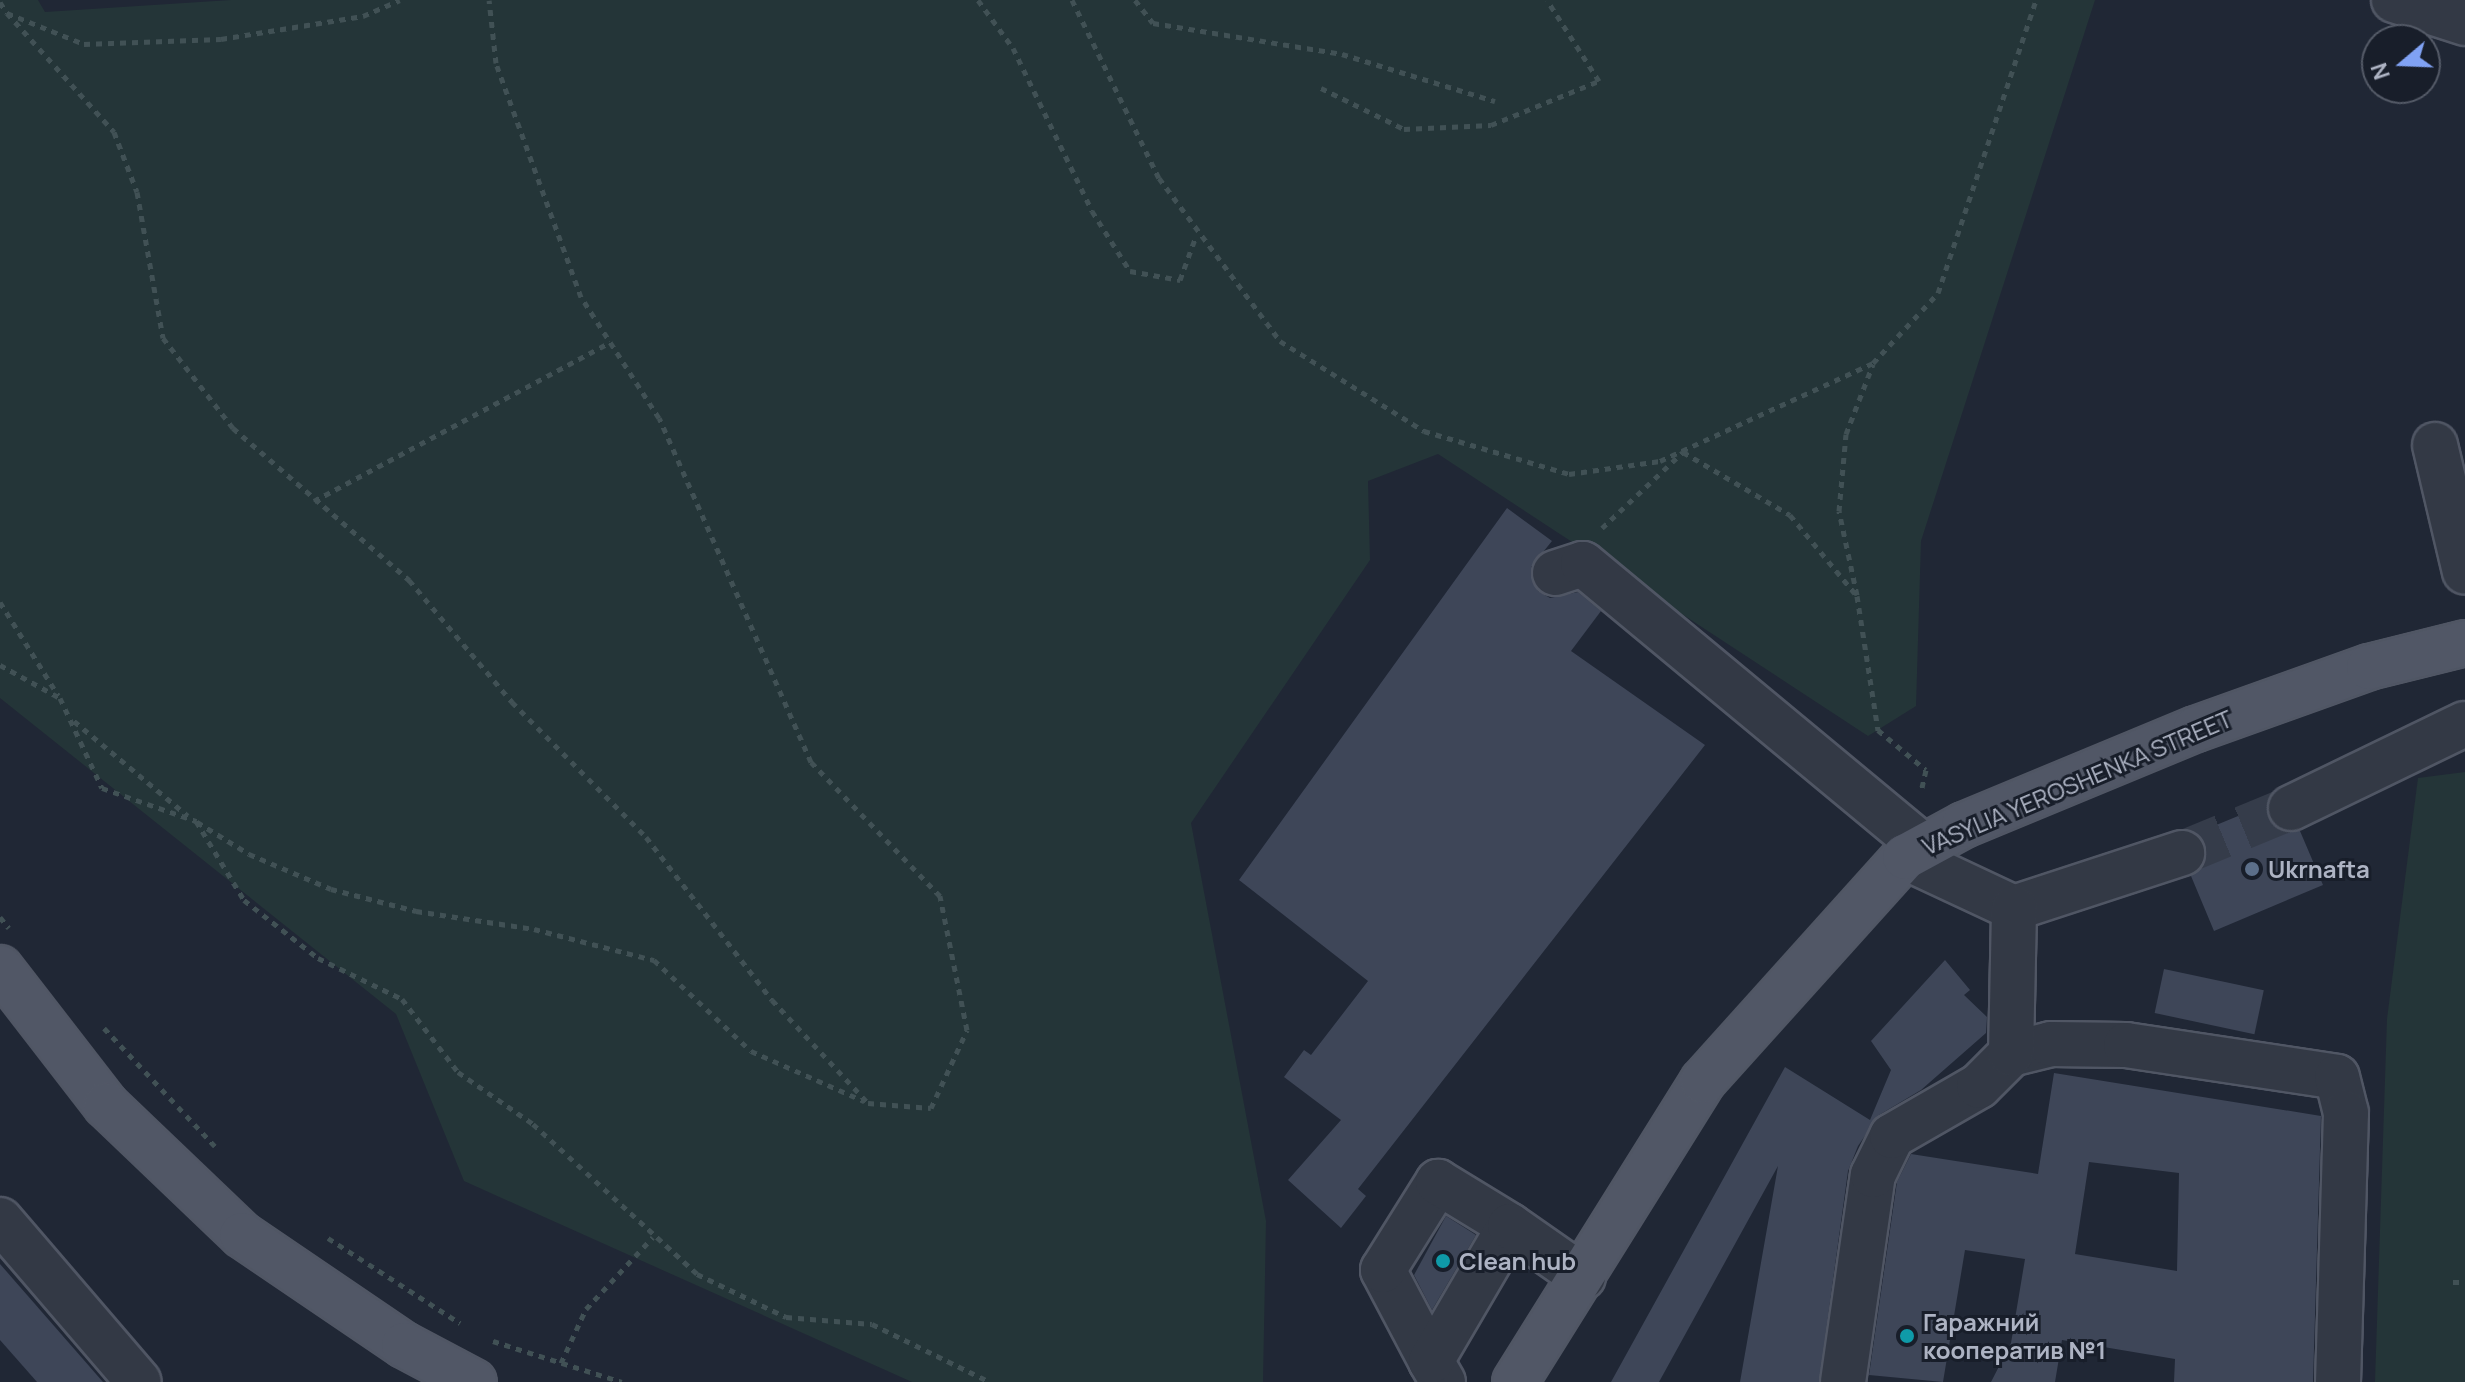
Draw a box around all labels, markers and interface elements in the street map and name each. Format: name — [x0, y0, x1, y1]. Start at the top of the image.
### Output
north arrow — [2361, 24, 2441, 104]
text: N — [2363, 59, 2397, 84]
street label: VASYLIA YEROSHENKA STREET — [1918, 704, 2236, 860]
place label: Ukrnafta — [2268, 855, 2370, 883]
marker: Ukrnafta — [2243, 860, 2261, 878]
place label: Clean hub — [1459, 1247, 1576, 1275]
marker: Clean hub — [1434, 1252, 1452, 1270]
place label: Гаражний кооператив №1 — [1923, 1308, 2106, 1364]
marker: Гаражний кооператив №1 — [1898, 1327, 1916, 1345]

